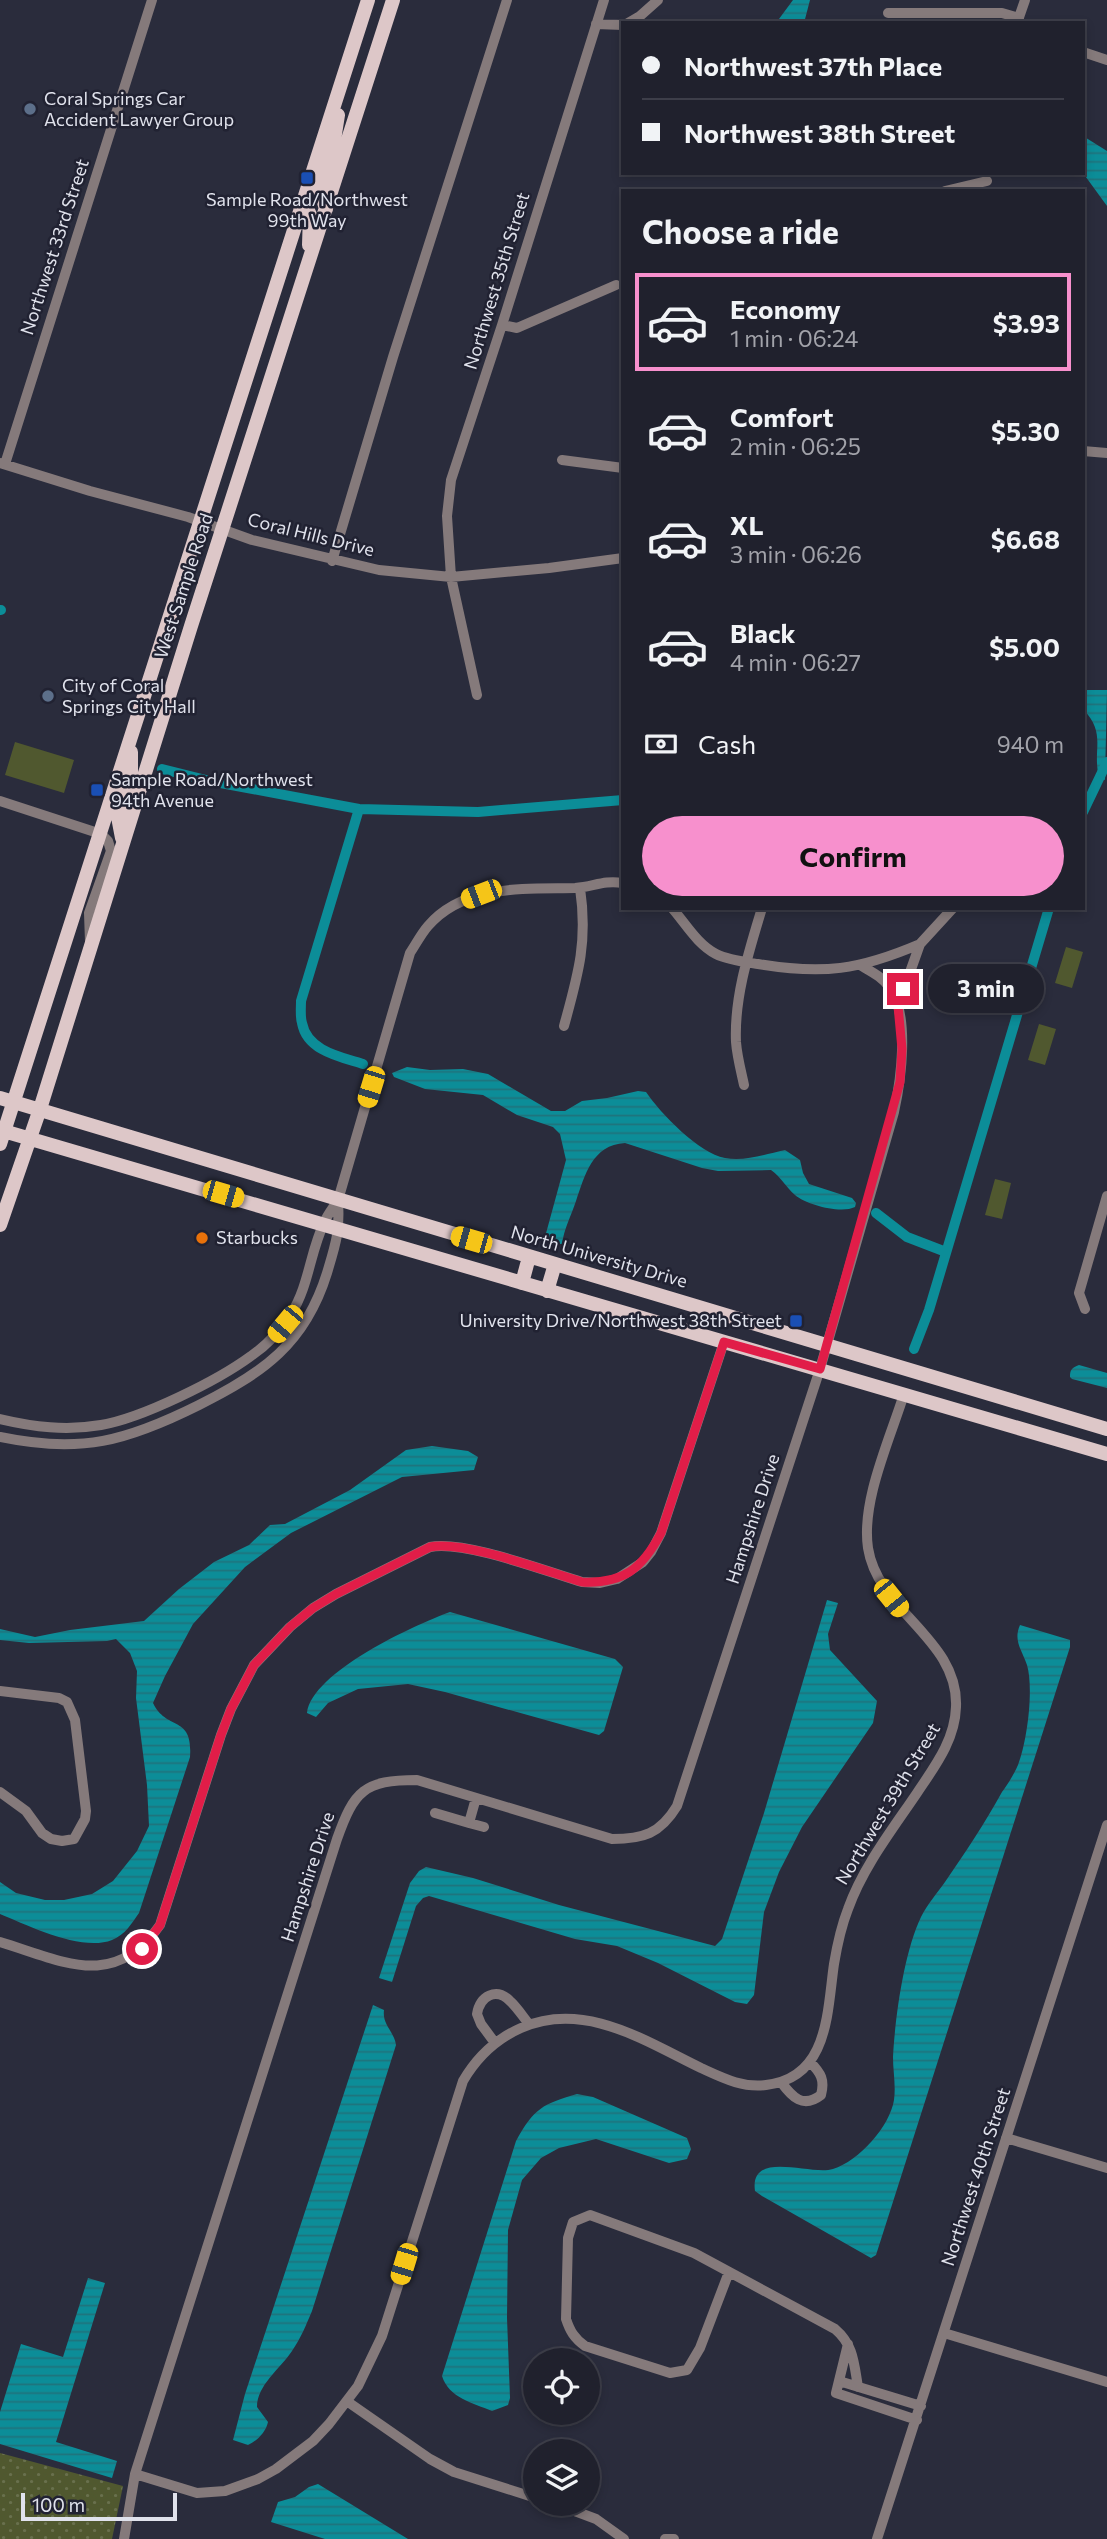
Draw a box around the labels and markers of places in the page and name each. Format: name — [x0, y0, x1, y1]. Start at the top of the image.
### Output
place label: Coral Springs Car Accident Lawyer Group — [44, 87, 234, 130]
marker: Coral Springs Car Accident Lawyer Group — [22, 101, 38, 117]
marker: Sample Road/Northwest 99th Way — [299, 170, 315, 186]
place label: Sample Road/Northwest 99th Way — [206, 188, 408, 231]
place label: City of Coral Springs City Hall — [62, 674, 196, 717]
marker: City of Coral Springs City Hall — [40, 688, 56, 704]
place label: Sample Road/Northwest 94th Avenue — [111, 768, 313, 811]
marker: Sample Road/Northwest 94th Avenue — [89, 782, 105, 798]
place label: Starbucks — [216, 1226, 298, 1248]
marker: Starbucks — [194, 1230, 210, 1246]
place label: University Drive/Northwest 38th Street — [459, 1309, 782, 1331]
marker: University Drive/Northwest 38th Street — [788, 1313, 804, 1329]

